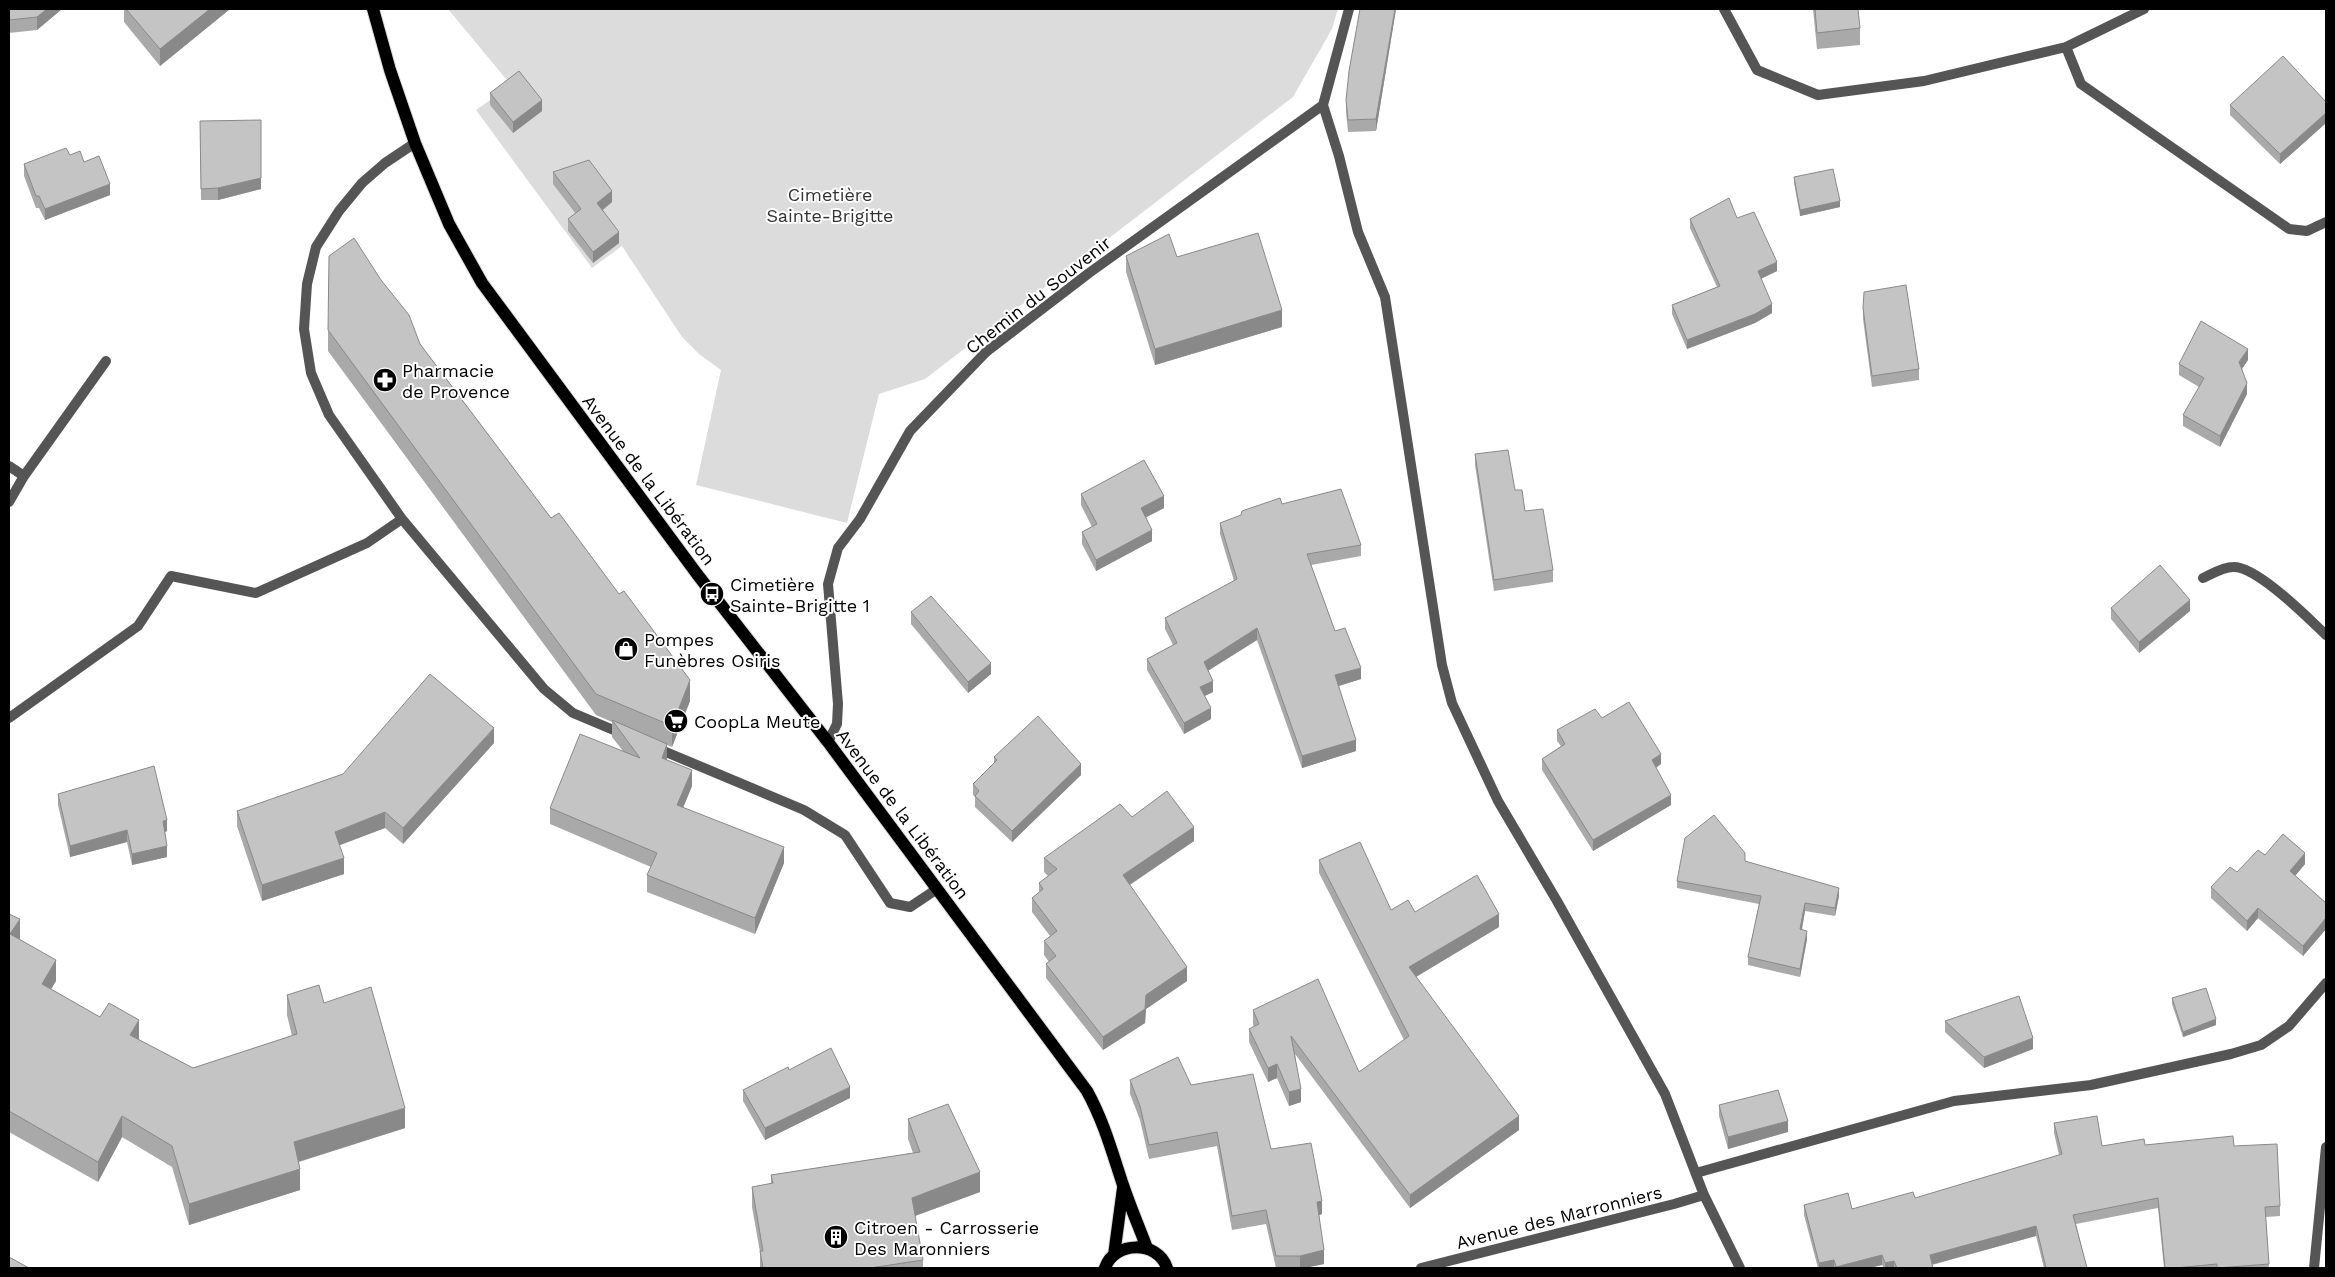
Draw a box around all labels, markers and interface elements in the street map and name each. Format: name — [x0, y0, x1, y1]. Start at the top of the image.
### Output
park label: Cimetière Sainte-Brigitte — [766, 184, 894, 226]
street label: Chemin du Souvenir — [961, 232, 1115, 358]
place label: Pharmacie de Provence — [402, 360, 510, 402]
pharmacy icon: Pharmacie de Provence — [372, 367, 398, 393]
street label: Avenue de la Libération — [578, 391, 720, 569]
place label: Cimetière Sainte-Brigitte 1 — [730, 574, 870, 616]
bus stop icon: Cimetière Sainte-Brigitte 1 — [699, 581, 725, 607]
place label: Pompes Funèbres Osiris — [644, 629, 781, 671]
shop icon: Pompes Funèbres Osiris — [613, 636, 639, 662]
supermarket icon: CoopLa Meute — [663, 708, 689, 734]
place label: CoopLa Meute — [694, 711, 820, 732]
street label: Avenue de la Libération — [832, 725, 974, 903]
street label: Avenue des Marronniers — [1454, 1181, 1664, 1253]
place label: Citroen - Carrosserie Des Maronniers — [854, 1217, 1039, 1259]
building icon: Citroen - Carrosserie Des Maronniers — [823, 1224, 849, 1250]

